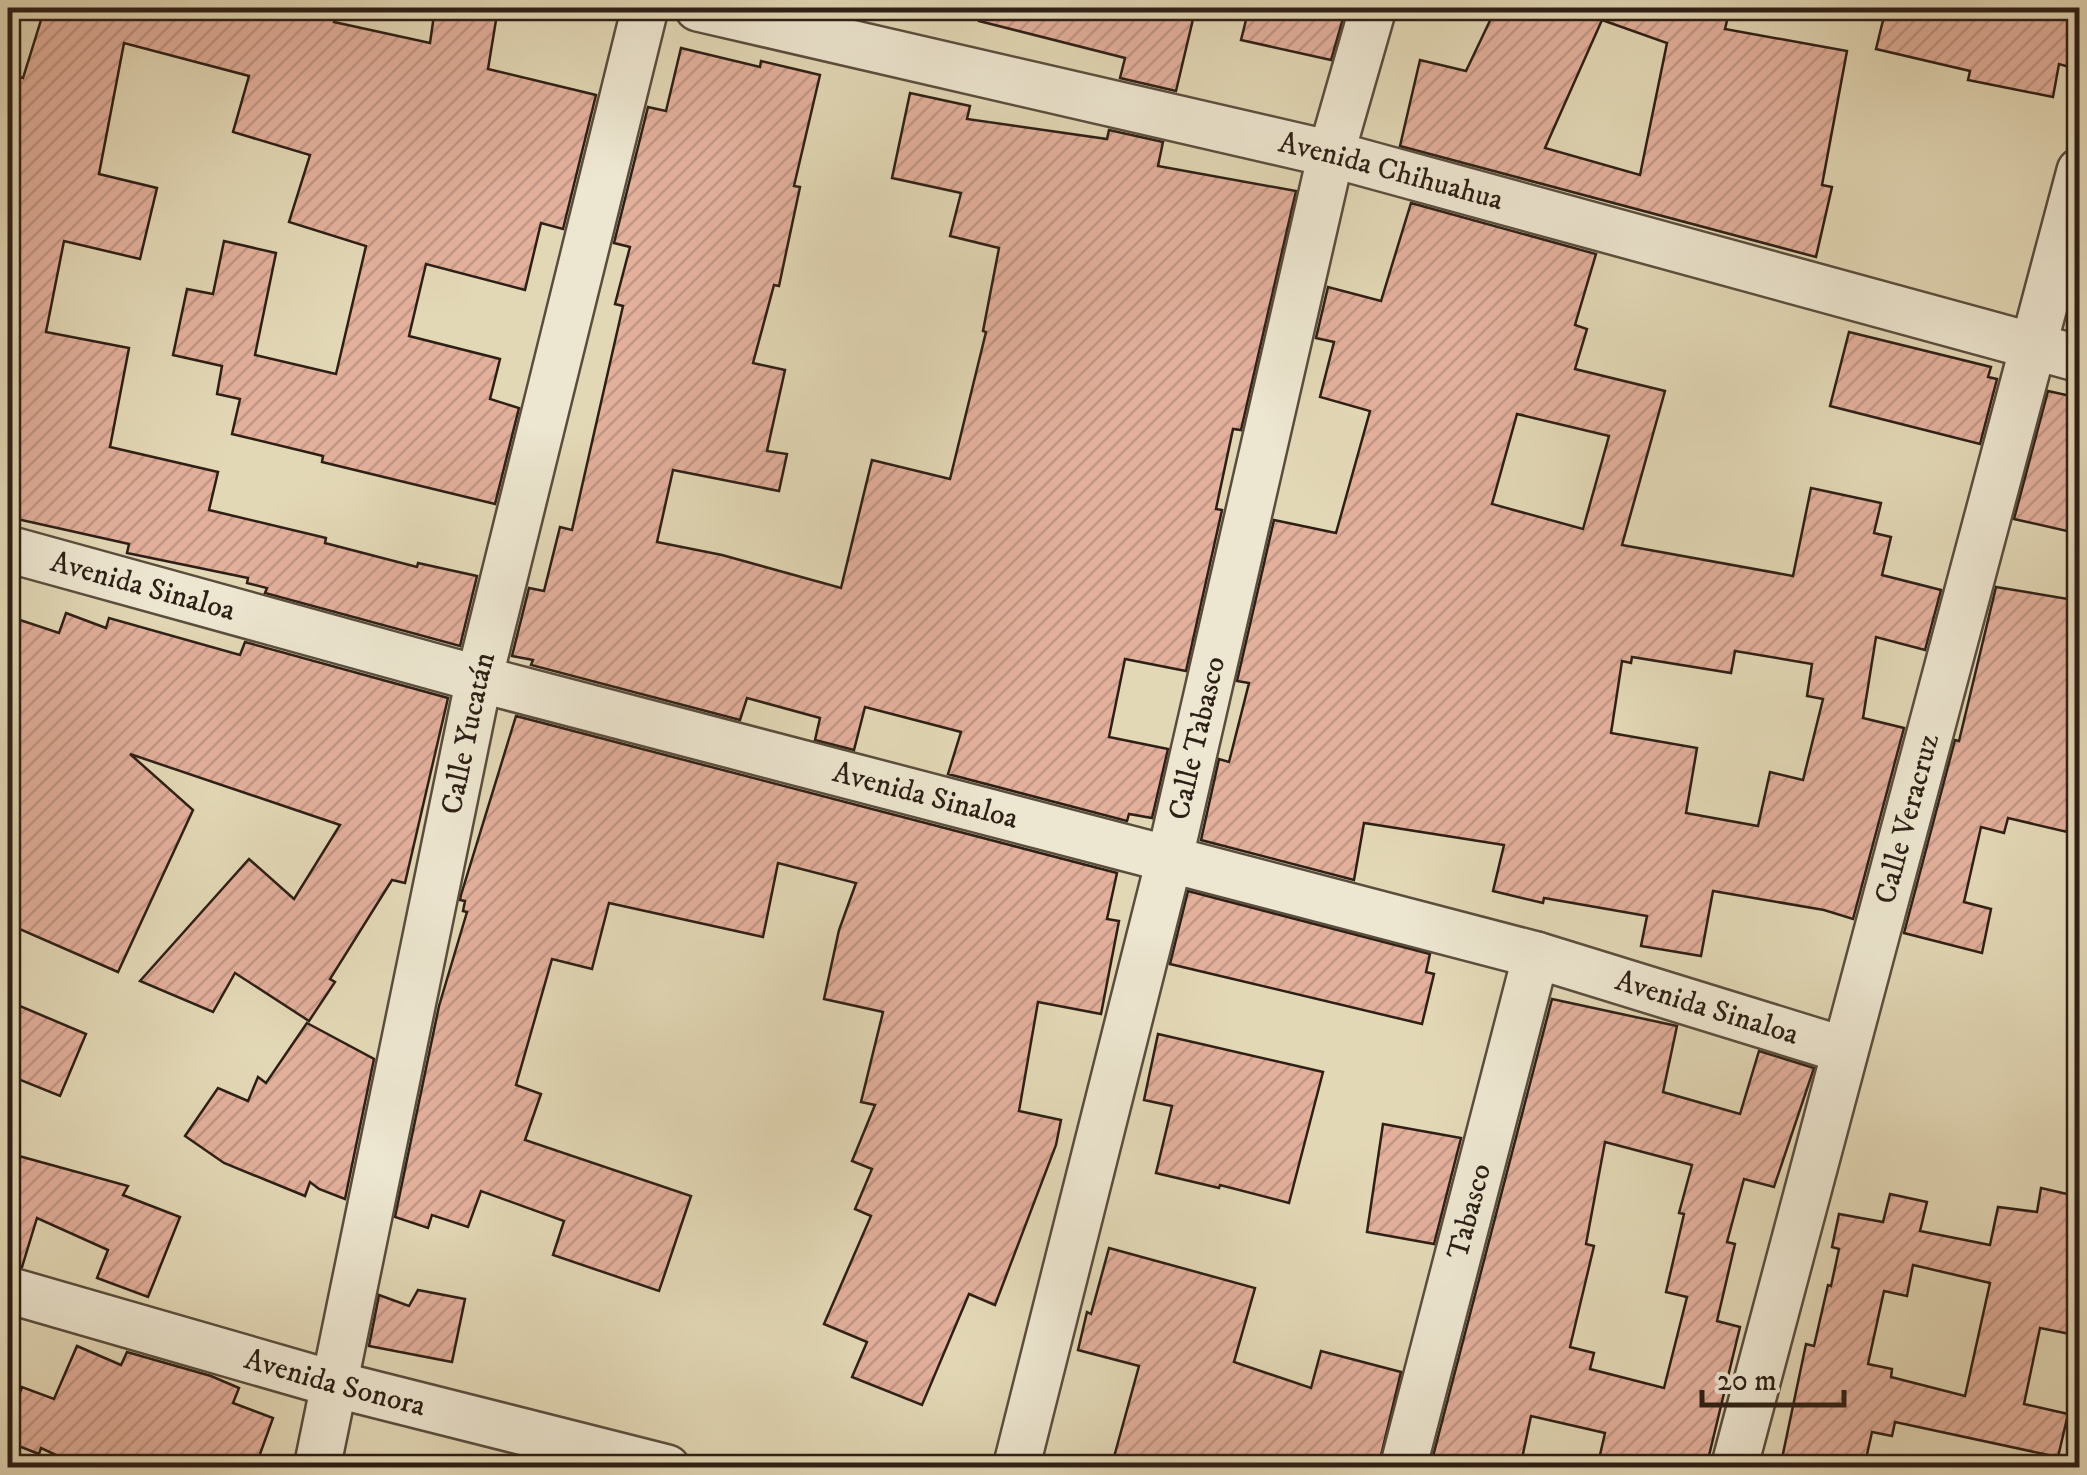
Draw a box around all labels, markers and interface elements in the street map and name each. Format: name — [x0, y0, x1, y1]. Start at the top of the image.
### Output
street label: Avenida Chihuahua — [1275, 124, 1508, 219]
street label: Avenida Sinaloa — [47, 543, 240, 629]
street label: Calle Yucatán — [433, 648, 503, 818]
street label: Calle Tabasco — [1161, 653, 1234, 824]
street label: Calle Veracruz — [1867, 729, 1948, 908]
street label: Avenida Sinaloa — [829, 754, 1022, 838]
street label: Avenida Sinaloa — [1611, 962, 1803, 1053]
street label: Tabasco — [1439, 1160, 1500, 1263]
street label: Avenida Sonora — [240, 1341, 430, 1425]
scale bar — [1702, 1345, 1844, 1407]
text: 20 m — [1717, 1363, 1777, 1400]

